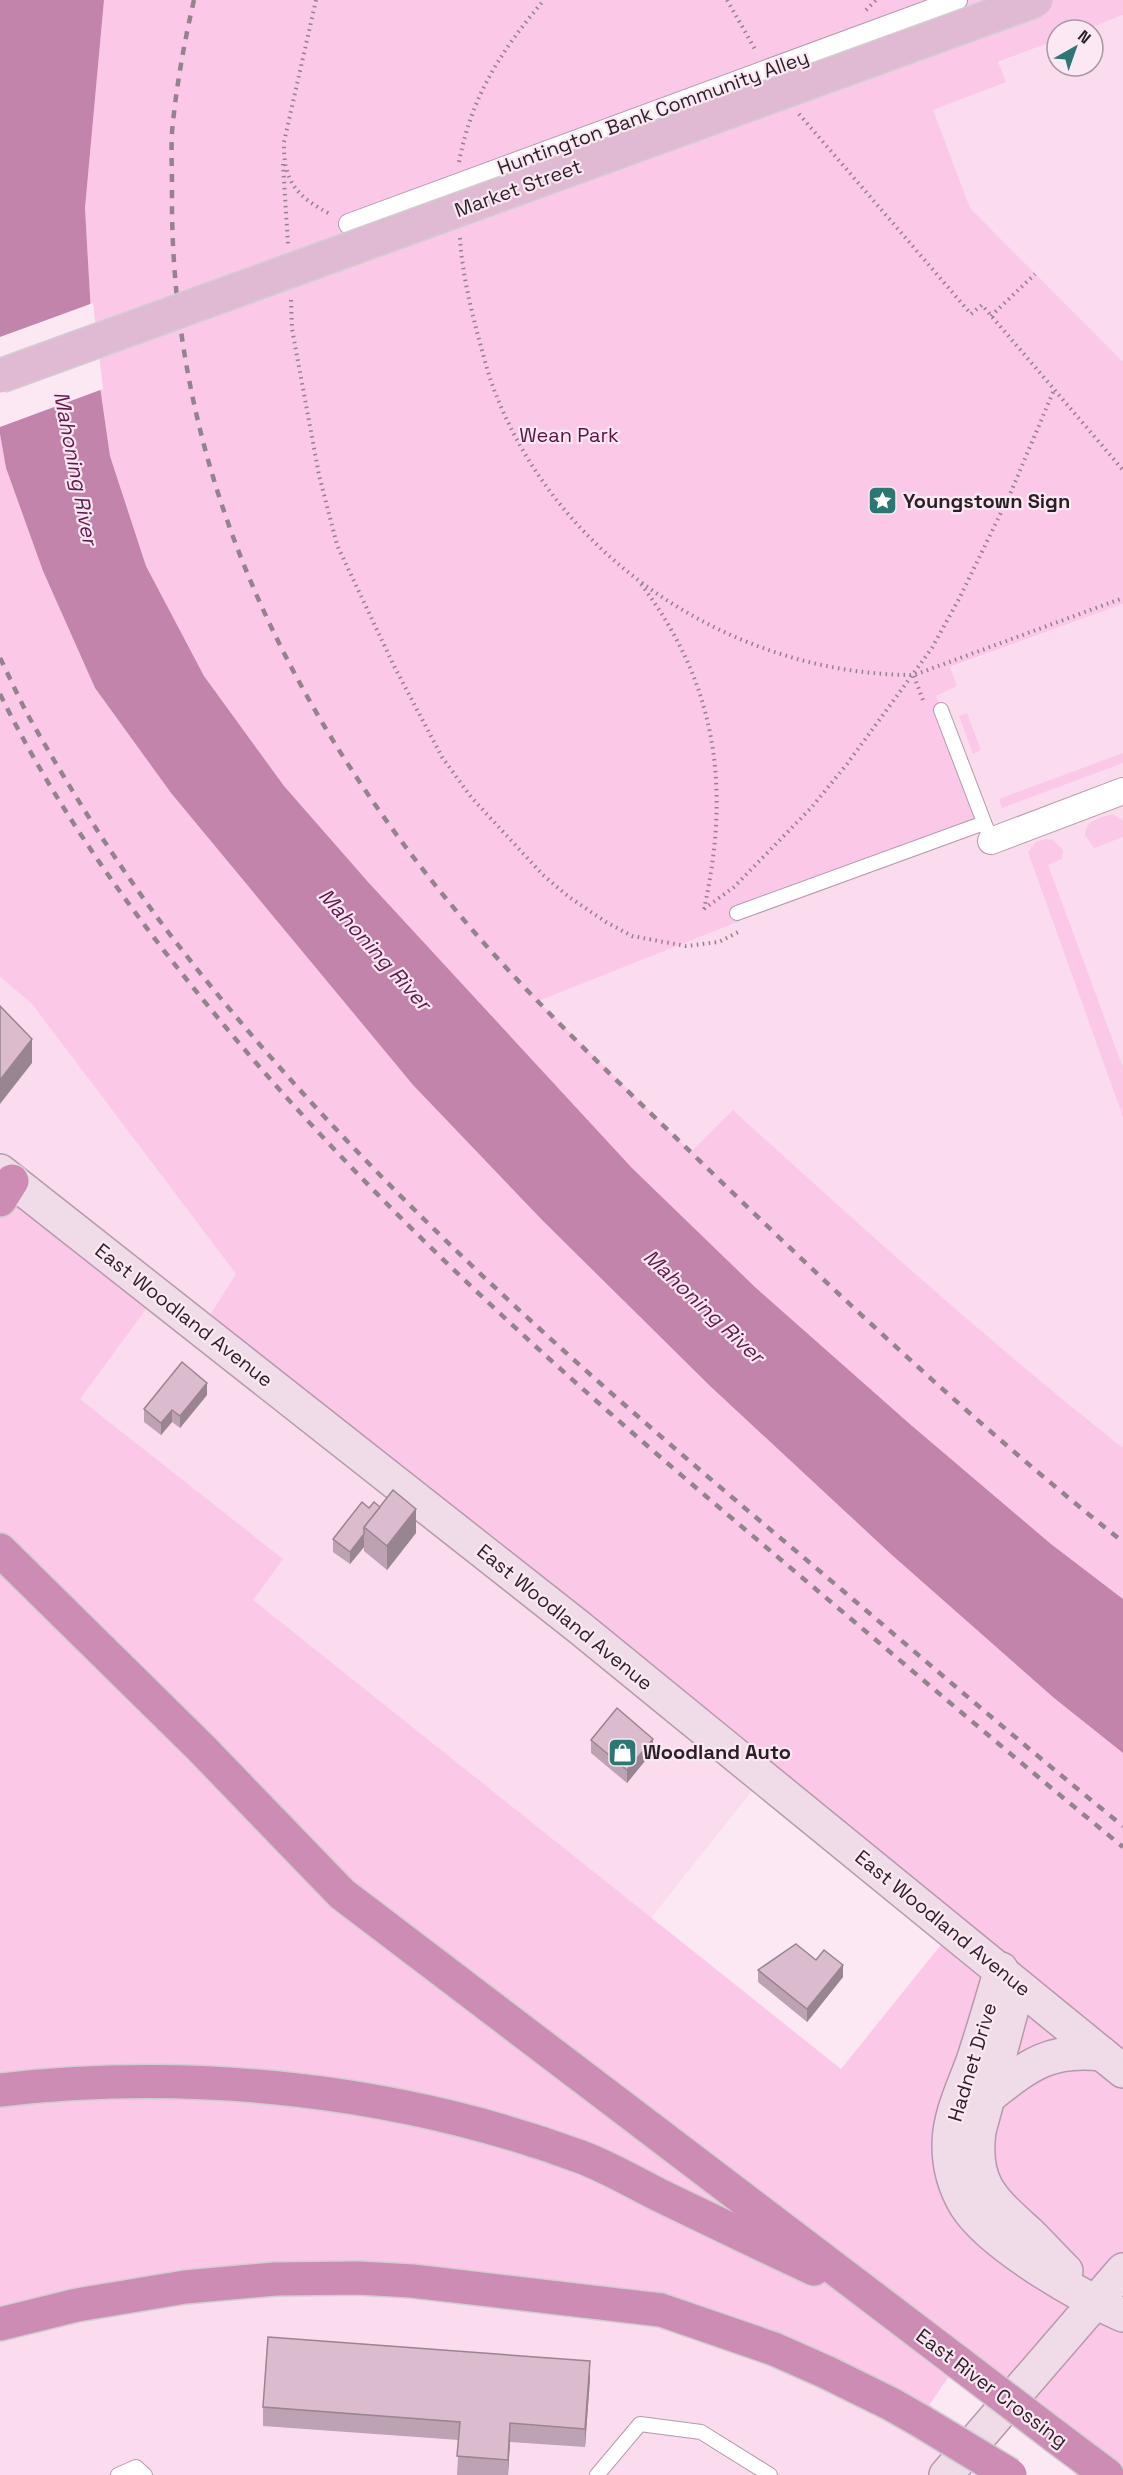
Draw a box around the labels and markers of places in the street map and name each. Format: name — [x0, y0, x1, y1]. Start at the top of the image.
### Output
place icon: Youngstown Sign — [866, 485, 898, 517]
place label: Youngstown Sign — [903, 488, 1070, 514]
shop icon: Woodland Auto — [606, 1736, 638, 1768]
place label: Woodland Auto — [643, 1739, 791, 1765]

